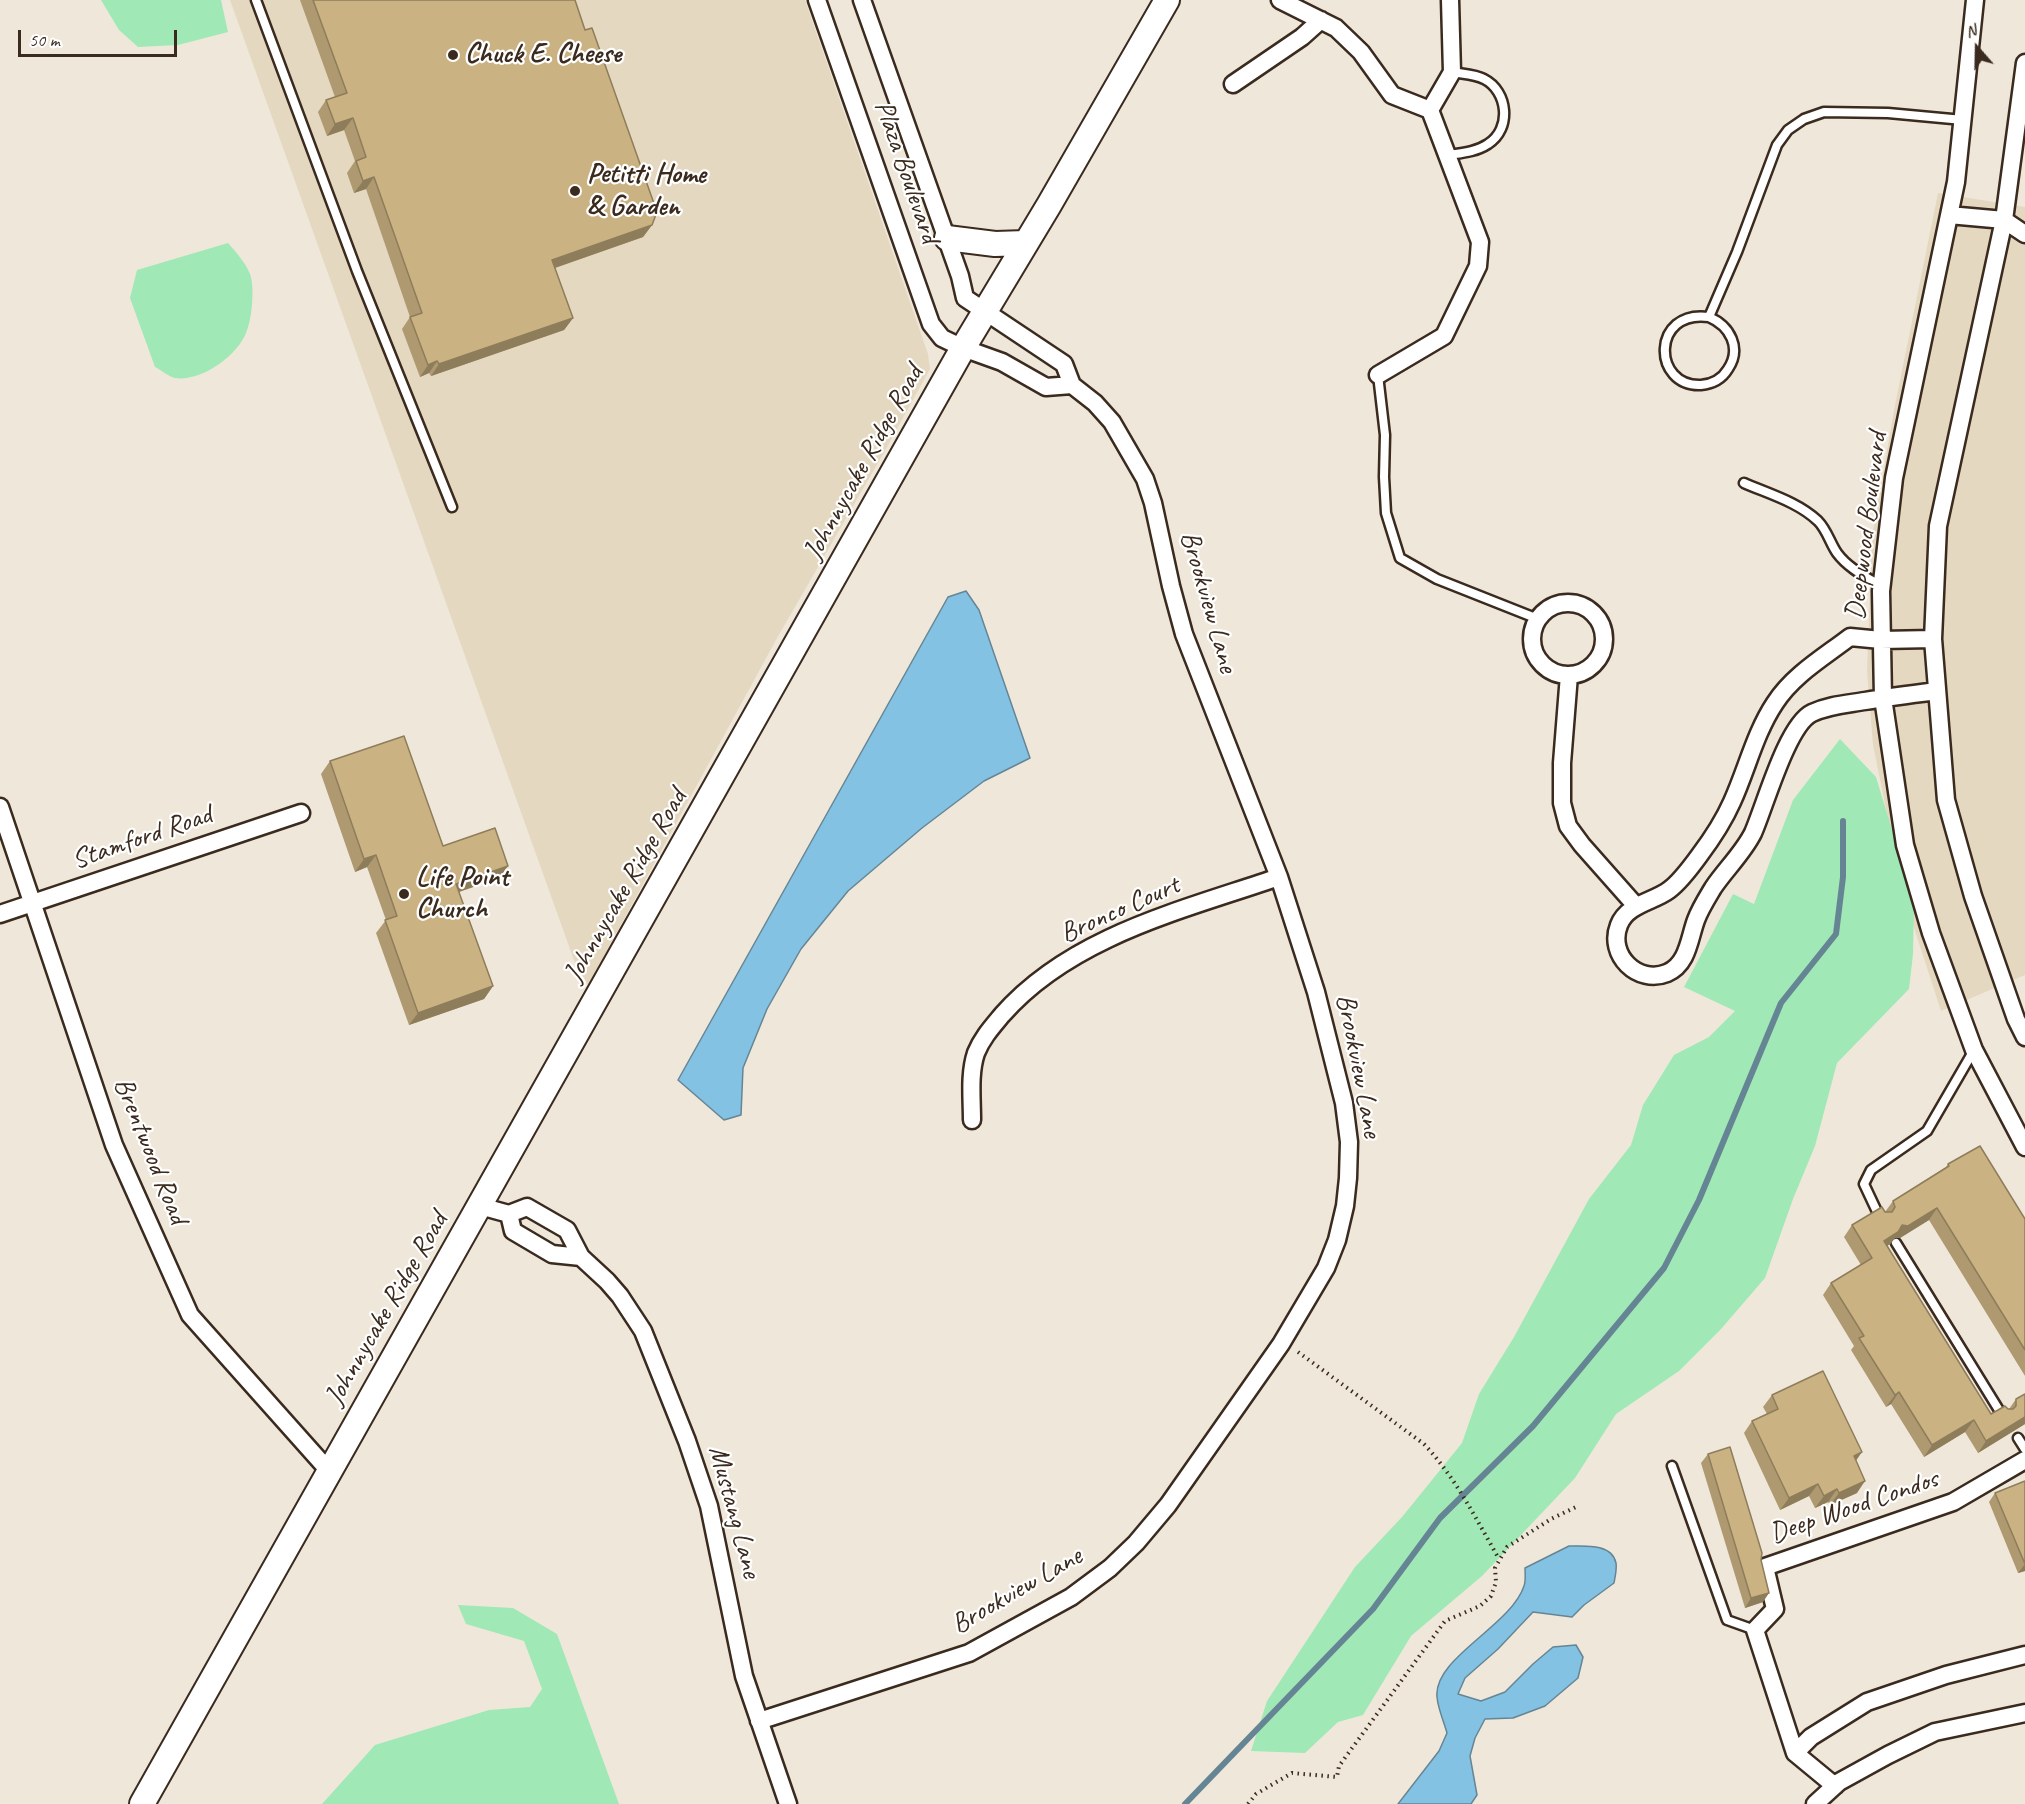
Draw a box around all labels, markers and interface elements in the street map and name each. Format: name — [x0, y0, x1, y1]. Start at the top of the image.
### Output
scale bar — [21, 18, 180, 56]
north arrow — [1947, 18, 2007, 78]
text: N — [1963, 20, 1979, 42]
text: 50 m — [29, 29, 60, 51]
place label: Chuck E. Cheese — [465, 38, 621, 72]
marker: Chuck E. Cheese — [446, 48, 460, 62]
street label: Plaza Boulevard — [866, 96, 946, 248]
place label: Petitti Home & Garden — [587, 158, 706, 224]
marker: Petitti Home & Garden — [568, 184, 582, 198]
street label: Johnnycake Ridge Road — [797, 360, 931, 566]
street label: Deepwood Boulevard — [1839, 430, 1895, 622]
street label: Brookview Lane — [1172, 528, 1244, 676]
street label: Johnnycake Ridge Road — [557, 784, 695, 988]
street label: Stamford Road — [68, 798, 216, 878]
place label: Life Point Church — [416, 861, 509, 927]
street label: Bronco Court — [1055, 869, 1185, 951]
marker: Life Point Church — [397, 887, 411, 901]
street label: Brookview Lane — [1328, 991, 1388, 1141]
street label: Brentwood Road — [105, 1073, 195, 1229]
street label: Johnnycake Ridge Road — [318, 1207, 456, 1411]
street label: Mustang Lane — [700, 1442, 768, 1582]
street label: Deep Wood Condos — [1765, 1462, 1943, 1552]
street label: Brookview Lane — [946, 1540, 1088, 1642]

